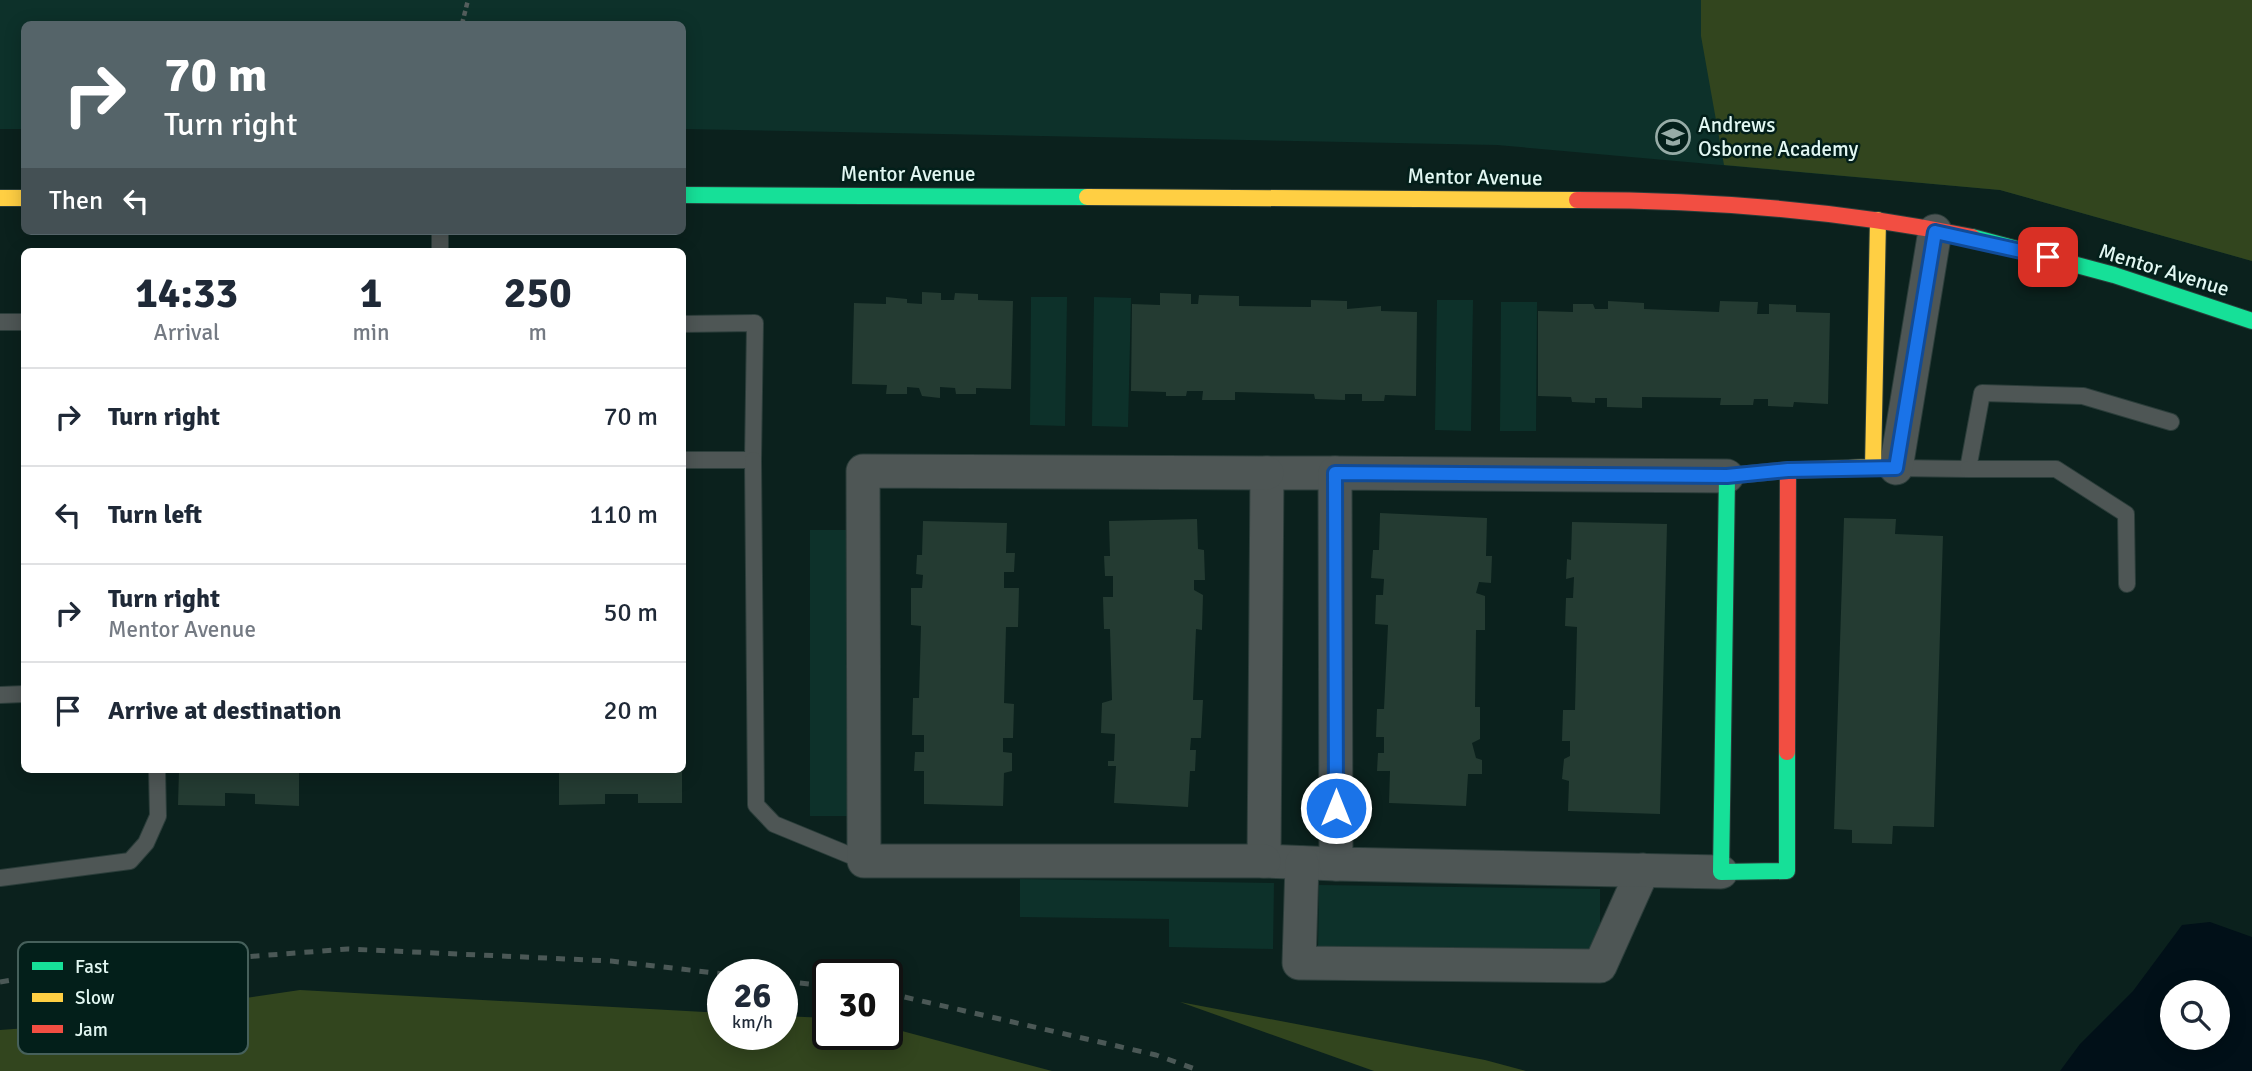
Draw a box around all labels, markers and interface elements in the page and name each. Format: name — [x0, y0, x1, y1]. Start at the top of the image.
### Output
text: 70 m — [164, 45, 267, 105]
icon: right — [49, 49, 140, 140]
text: Turn right — [164, 105, 297, 144]
place label: Andrews Osborne Academy — [1698, 112, 1858, 162]
school or university icon: Andrews Osborne Academy — [1654, 118, 1692, 156]
street label: Mentor Avenue — [840, 161, 976, 187]
street label: Mentor Avenue — [1407, 163, 1543, 191]
icon: left — [117, 182, 155, 220]
text: Then — [49, 185, 103, 217]
pin — [2018, 227, 2078, 287]
icon: arrive — [2029, 238, 2067, 276]
street label: Mentor Avenue — [2096, 238, 2232, 302]
text: 14:33 — [135, 268, 238, 319]
text: 1 — [360, 268, 382, 319]
text: 250 — [504, 268, 572, 319]
text: Arrival — [154, 318, 220, 347]
text: min — [352, 318, 390, 347]
text: m — [529, 318, 547, 347]
icon: right — [49, 398, 87, 436]
text: Turn right — [108, 401, 220, 433]
text: 70 m — [603, 401, 658, 433]
icon: left — [49, 496, 87, 534]
text: Turn left — [108, 499, 202, 531]
text: 110 m — [589, 499, 658, 531]
text: Turn right — [108, 583, 220, 615]
icon: right — [49, 594, 87, 632]
text: 50 m — [603, 597, 658, 629]
text: Mentor Avenue — [108, 615, 256, 644]
icon: arrive — [49, 692, 87, 730]
text: Arrive at destination — [108, 695, 341, 727]
text: 20 m — [603, 695, 658, 727]
position arrow — [1299, 771, 1373, 845]
legend — [18, 942, 248, 1054]
text: Fast — [75, 955, 109, 979]
speed limit sign: 30 — [812, 959, 903, 1050]
text: 26 — [734, 974, 771, 1017]
map controls — [2160, 980, 2230, 1050]
button: search — [2160, 980, 2230, 1050]
text: Slow — [75, 986, 115, 1010]
text: km/h — [732, 1011, 773, 1033]
text: Jam — [75, 1018, 108, 1042]

